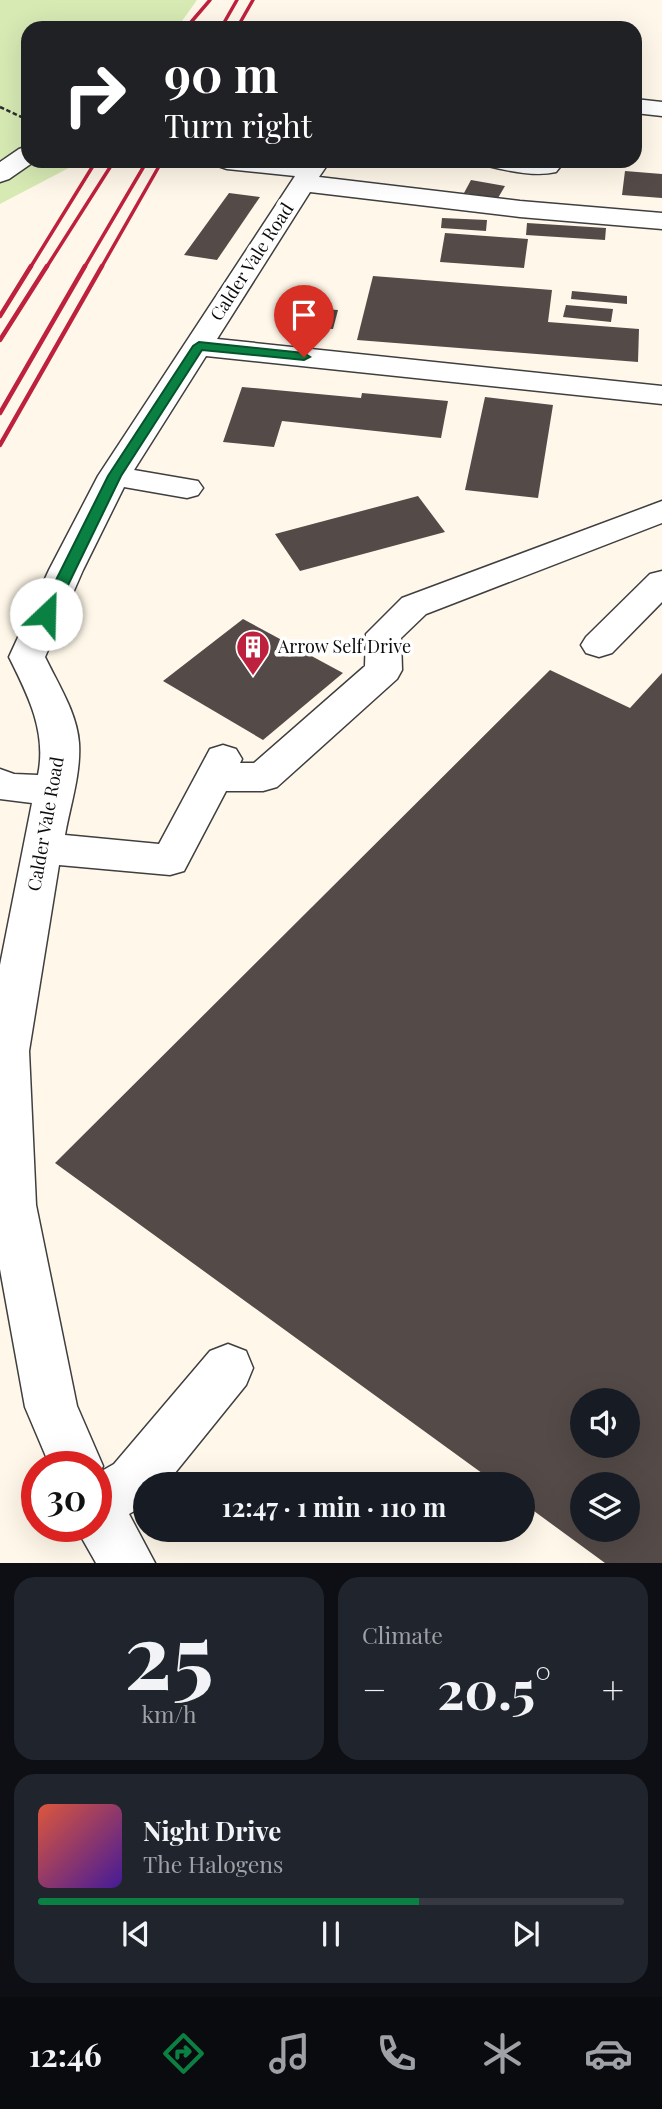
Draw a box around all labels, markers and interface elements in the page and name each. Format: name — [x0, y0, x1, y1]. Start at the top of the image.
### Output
text: 90 m — [164, 40, 278, 105]
icon: right — [49, 49, 140, 140]
text: Turn right — [164, 103, 312, 146]
street label: Calder Vale Road — [204, 197, 299, 325]
pin — [274, 285, 334, 357]
icon: arrive — [285, 296, 323, 334]
position arrow — [9, 577, 83, 651]
building icon: Arrow Self Drive — [234, 628, 272, 677]
place label: Arrow Self Drive — [277, 634, 411, 658]
street label: Calder Vale Road — [21, 754, 69, 893]
map controls — [570, 1388, 640, 1542]
button: sound — [570, 1388, 640, 1458]
speed limit sign: 30 — [21, 1451, 112, 1542]
button: layers — [570, 1472, 640, 1542]
text: 12:47 · 1 min · 110 m — [222, 1489, 446, 1524]
text: 25 — [124, 1592, 214, 1713]
text: Climate — [362, 1619, 443, 1650]
text: 20.5° — [437, 1654, 551, 1723]
text: − — [362, 1663, 387, 1714]
text: + — [602, 1663, 624, 1714]
text: km/h — [141, 1698, 197, 1729]
text: Night Drive — [143, 1813, 281, 1848]
text: The Halogens — [143, 1848, 283, 1879]
icon: previous — [117, 1915, 155, 1953]
icon: pause — [312, 1915, 350, 1953]
icon: next — [507, 1915, 545, 1953]
icon: directions — [159, 2029, 208, 2078]
icon: music — [265, 2029, 314, 2078]
icon: phone — [372, 2029, 421, 2078]
icon: climate — [478, 2029, 527, 2078]
icon: car — [584, 2029, 633, 2078]
text: 12:46 — [29, 2032, 102, 2075]

